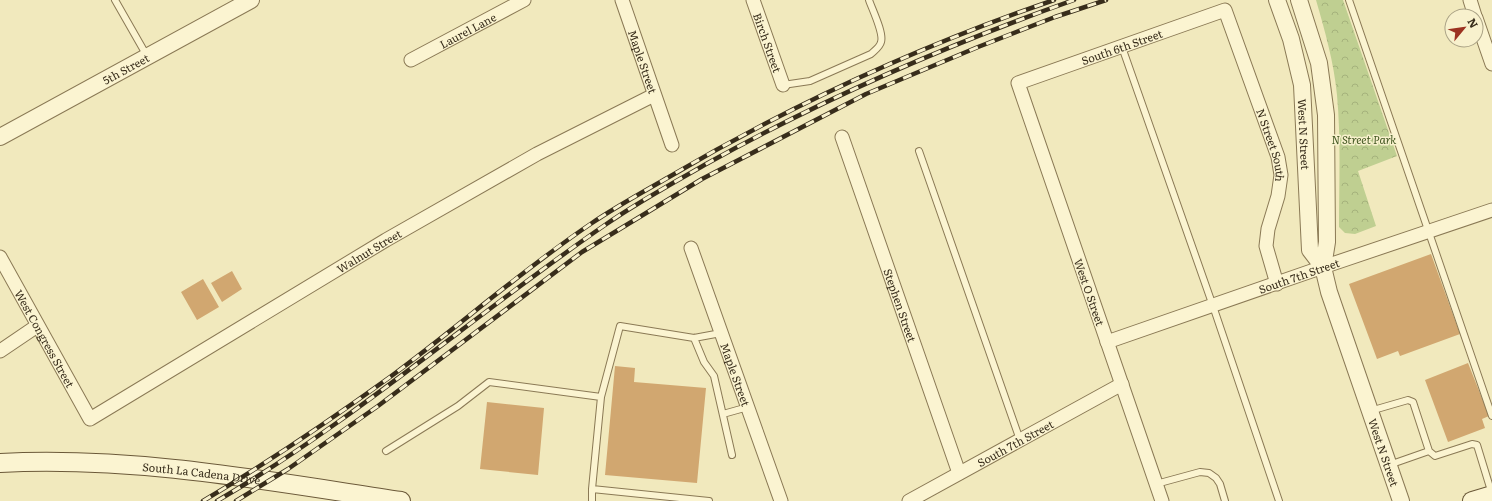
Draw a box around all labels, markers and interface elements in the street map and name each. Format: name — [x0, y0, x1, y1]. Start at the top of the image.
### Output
street label: Laurel Lane — [436, 8, 499, 52]
north arrow — [1444, 8, 1484, 48]
street label: Birch Street — [750, 10, 786, 75]
text: N — [1464, 15, 1483, 31]
street label: South 6th Street — [1079, 25, 1165, 68]
street label: Maple Street — [625, 28, 662, 96]
street label: 5th Street — [99, 49, 152, 88]
street label: West N Street — [1295, 98, 1314, 171]
street label: N Street South — [1253, 106, 1289, 183]
park label: N Street Park — [1332, 131, 1396, 147]
street label: Walnut Street — [333, 225, 405, 276]
street label: South 7th Street — [1256, 254, 1342, 297]
street label: West O Street — [1071, 256, 1109, 328]
street label: Stephen Street — [880, 266, 921, 345]
street label: West Congress Street — [11, 286, 79, 391]
street label: Maple Street — [717, 340, 755, 409]
street label: South 7th Street — [974, 415, 1056, 470]
street label: West N Street — [1365, 416, 1403, 489]
street label: South La Cadena Drive — [142, 458, 262, 488]

